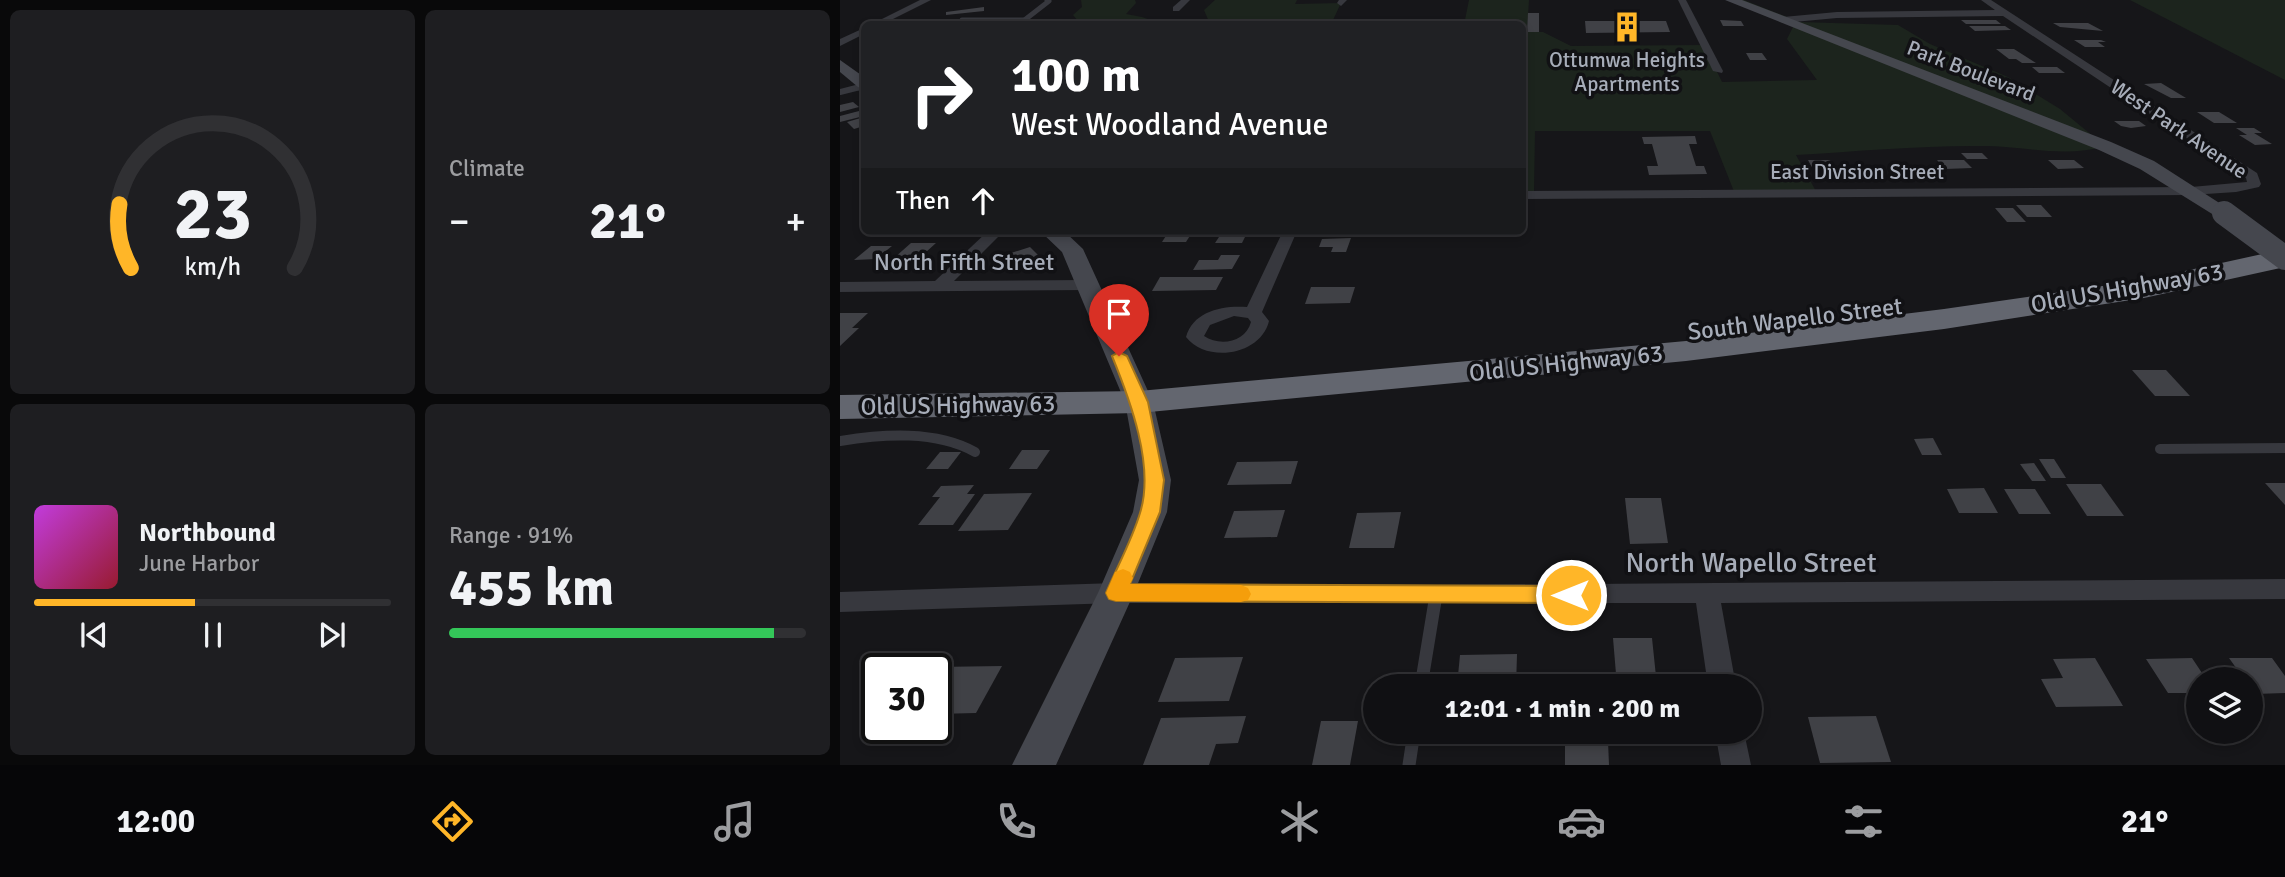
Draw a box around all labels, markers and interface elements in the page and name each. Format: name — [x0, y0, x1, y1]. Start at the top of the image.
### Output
building icon: Ottumwa Heights Apartments — [1610, 10, 1644, 44]
street label: Park Boulevard — [1903, 35, 2039, 107]
text: 100 m — [1011, 45, 1141, 105]
place label: Ottumwa Heights Apartments — [1549, 47, 1705, 97]
icon: right — [896, 49, 987, 140]
street label: West Park Avenue — [2106, 74, 2252, 184]
text: West Woodland Avenue — [1011, 105, 1329, 144]
text: Climate — [449, 154, 525, 183]
street label: East Division Street — [1770, 159, 1944, 185]
text: 23 — [173, 170, 252, 259]
icon: ahead — [964, 182, 1002, 220]
text: Then — [896, 185, 950, 217]
text: 21° — [589, 189, 666, 253]
text: − — [449, 198, 470, 245]
text: + — [785, 198, 806, 245]
street label: North Fifth Street — [874, 247, 1054, 277]
text: km/h — [184, 251, 241, 282]
street label: Old US Highway 63 — [2028, 256, 2226, 320]
pin — [1089, 284, 1149, 356]
street label: South Wapello Street — [1686, 291, 1904, 347]
icon: arrive — [1100, 295, 1138, 333]
street label: Old US Highway 63 — [1468, 338, 1664, 388]
street label: Old US Highway 63 — [860, 388, 1056, 422]
text: Northbound — [139, 517, 276, 549]
text: Range · 91% — [449, 521, 573, 550]
street label: North Wapello Street — [1625, 546, 1877, 580]
text: June Harbor — [139, 549, 259, 578]
text: 455 km — [449, 556, 614, 620]
position arrow — [1534, 558, 1608, 632]
icon: previous — [75, 616, 113, 654]
icon: pause — [194, 616, 232, 654]
icon: next — [313, 616, 351, 654]
speed limit sign: 30 — [861, 653, 952, 744]
map controls — [2186, 667, 2263, 744]
button: layers — [2186, 667, 2263, 744]
text: 12:01 · 1 min · 200 m — [1445, 693, 1680, 725]
icon: directions — [428, 797, 477, 846]
icon: music — [710, 797, 759, 846]
icon: phone — [992, 797, 1041, 846]
icon: climate — [1275, 797, 1324, 846]
icon: car — [1557, 797, 1606, 846]
icon: filters — [1839, 797, 1888, 846]
text: 12:00 — [117, 802, 195, 841]
text: 21° — [2121, 802, 2168, 841]

